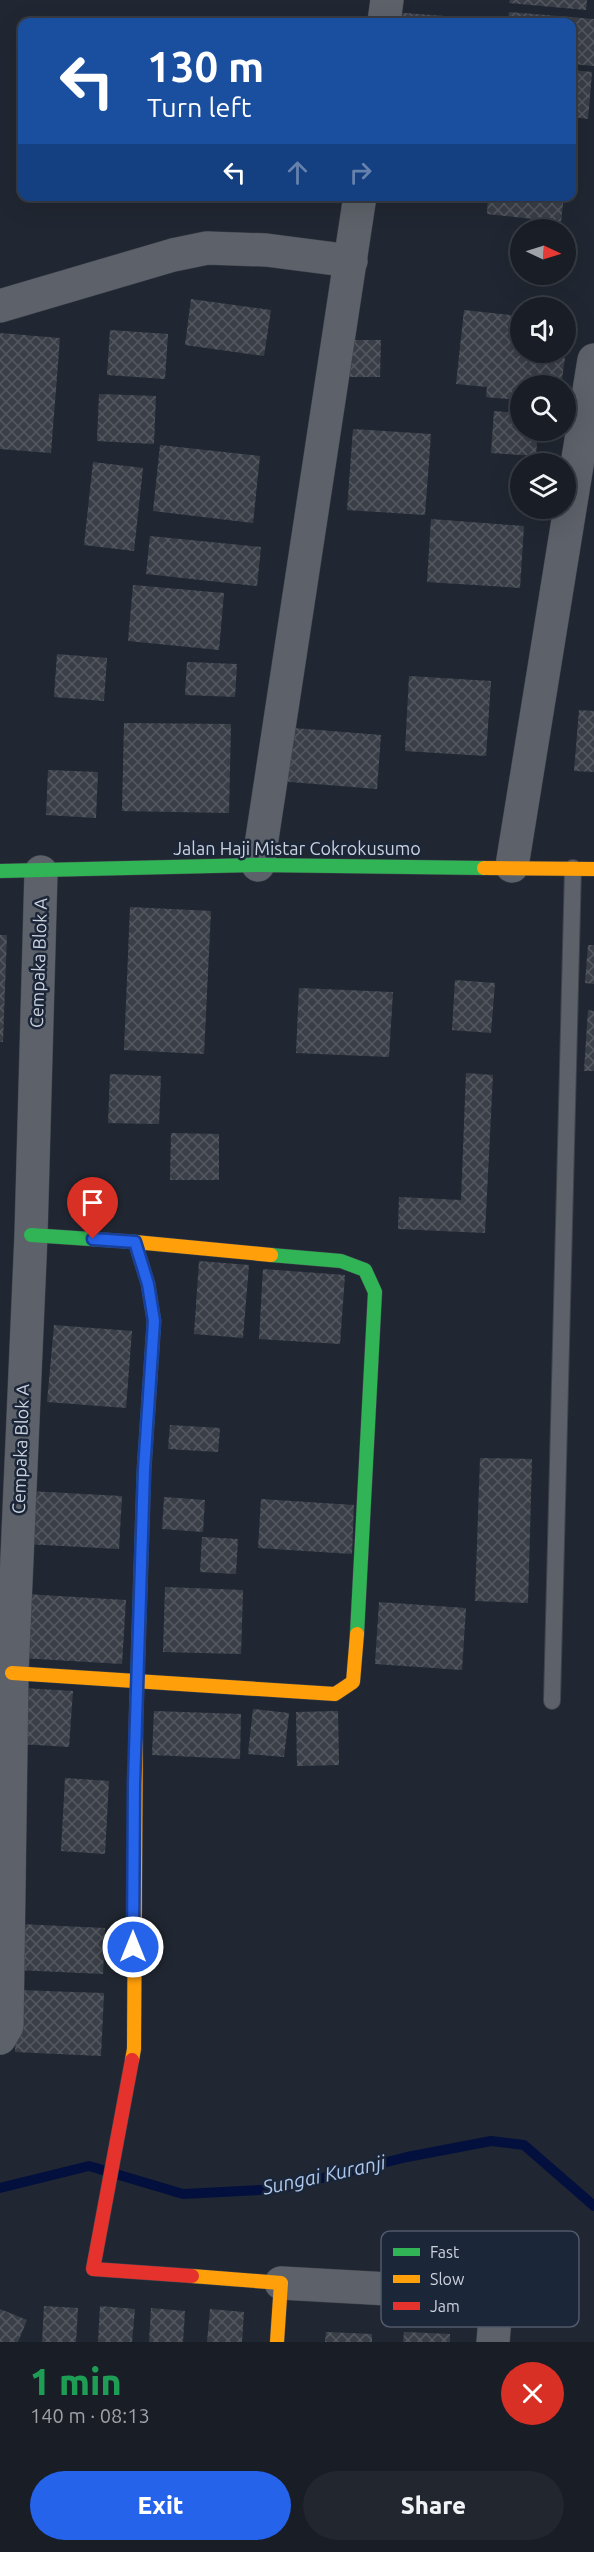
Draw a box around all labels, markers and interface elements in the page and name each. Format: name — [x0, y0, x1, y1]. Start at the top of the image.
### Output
icon: left — [48, 42, 126, 120]
text: 130 m — [147, 43, 264, 90]
text: Turn left — [147, 92, 251, 122]
icon: left — [218, 156, 251, 189]
icon: ahead — [281, 156, 314, 189]
icon: right — [344, 156, 377, 189]
north arrow — [510, 219, 576, 285]
map controls — [510, 219, 576, 519]
button: sound — [510, 297, 576, 363]
button: search — [510, 375, 576, 441]
button: layers — [510, 453, 576, 519]
street label: Jalan Haji Mistar Cokrokusumo — [173, 838, 421, 858]
street label: Cempaka Blok A — [26, 897, 50, 1028]
pin — [67, 1177, 118, 1239]
icon: arrive — [76, 1186, 109, 1219]
street label: Cempaka Blok A — [8, 1383, 32, 1514]
position arrow — [101, 1915, 165, 1979]
water label: Sungai Kuranji — [259, 2150, 389, 2199]
legend — [381, 2231, 579, 2327]
text: Fast — [430, 2243, 460, 2261]
text: Slow — [430, 2270, 465, 2288]
text: Jam — [430, 2297, 460, 2315]
text: 1 min — [30, 2361, 122, 2402]
button: close — [501, 2362, 564, 2425]
text: 140 m · 08:13 — [30, 2404, 150, 2427]
button: Exit — [30, 2471, 291, 2540]
button: Share — [303, 2471, 564, 2540]

